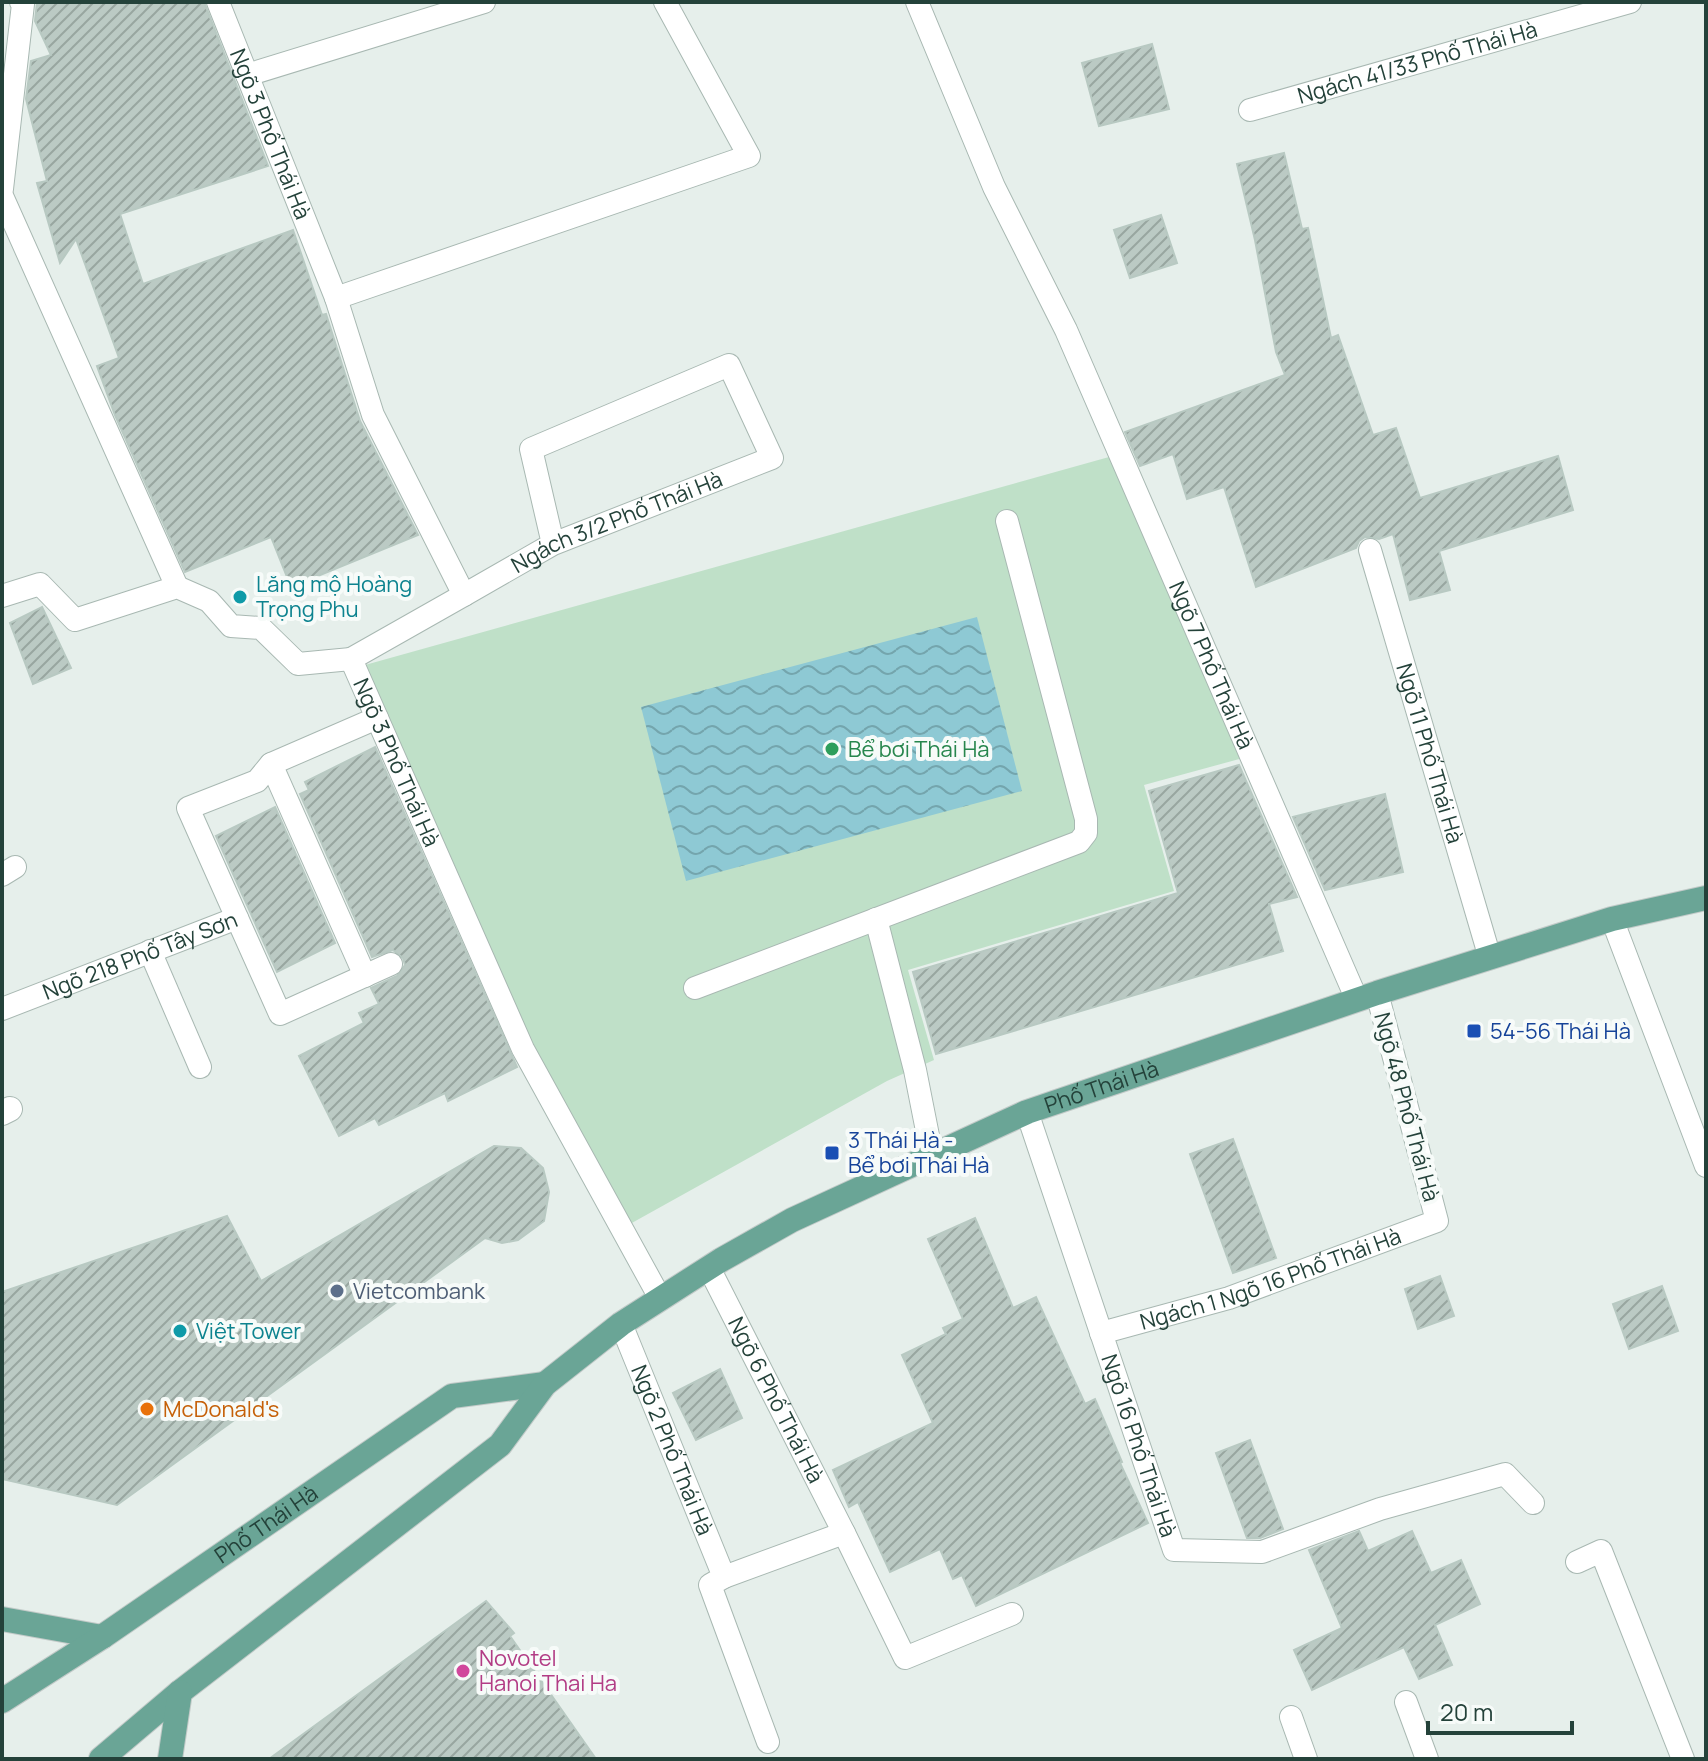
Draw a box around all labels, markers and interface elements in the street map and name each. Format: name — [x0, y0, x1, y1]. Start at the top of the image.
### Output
street label: Ngách 41/33 Phố Thái Hà — [1294, 14, 1541, 111]
street label: Ngõ 3 Phố Thái Hà — [223, 44, 318, 224]
street label: Ngách 3/2 Phố Thái Hà — [506, 464, 727, 580]
place label: Lăng mộ Hoàng Trọng Phu — [256, 569, 412, 624]
street label: Ngõ 7 Phố Thái Hà — [1162, 577, 1261, 754]
marker: Lăng mộ Hoàng Trọng Phu — [231, 588, 249, 606]
street label: Ngõ 11 Phố Thái Hà — [1389, 660, 1470, 847]
street label: Ngõ 3 Phố Thái Hà — [346, 674, 447, 851]
place label: Bể bơi Thái Hà — [848, 734, 990, 764]
marker: Bể bơi Thái Hà — [823, 740, 841, 758]
street label: Ngõ 218 Phố Tây Sơn — [38, 904, 242, 1007]
street label: Ngõ 48 Phố Thái Hà — [1367, 1009, 1447, 1205]
place label: 54-56 Thái Hà — [1490, 1016, 1631, 1046]
marker: 54-56 Thái Hà — [1465, 1022, 1483, 1040]
street label: Phố Thái Hà — [1040, 1053, 1163, 1120]
place label: 3 Thái Hà - Bể bơi Thái Hà — [848, 1125, 990, 1180]
marker: 3 Thái Hà - Bể bơi Thái Hà — [823, 1144, 841, 1162]
street label: Ngách 1 Ngõ 16 Phố Thái Hà — [1136, 1221, 1405, 1337]
place label: Vietcombank — [353, 1276, 486, 1306]
marker: Vietcombank — [328, 1282, 346, 1300]
street label: Ngõ 6 Phố Thái Hà — [721, 1312, 831, 1488]
place label: Việt Tower — [196, 1316, 301, 1346]
marker: Việt Tower — [171, 1322, 189, 1340]
street label: Ngõ 16 Phố Thái Hà — [1094, 1350, 1184, 1541]
street label: Ngõ 2 Phố Thái Hà — [624, 1360, 720, 1540]
place label: McDonald's — [163, 1394, 279, 1424]
marker: McDonald's — [138, 1400, 156, 1418]
street label: Phố Thái Hà — [209, 1478, 324, 1570]
place label: Novotel Hanoi Thai Ha — [479, 1643, 617, 1698]
marker: Novotel Hanoi Thai Ha — [454, 1662, 472, 1680]
scale bar — [1428, 1685, 1572, 1735]
text: 20 m — [1440, 1695, 1493, 1728]

